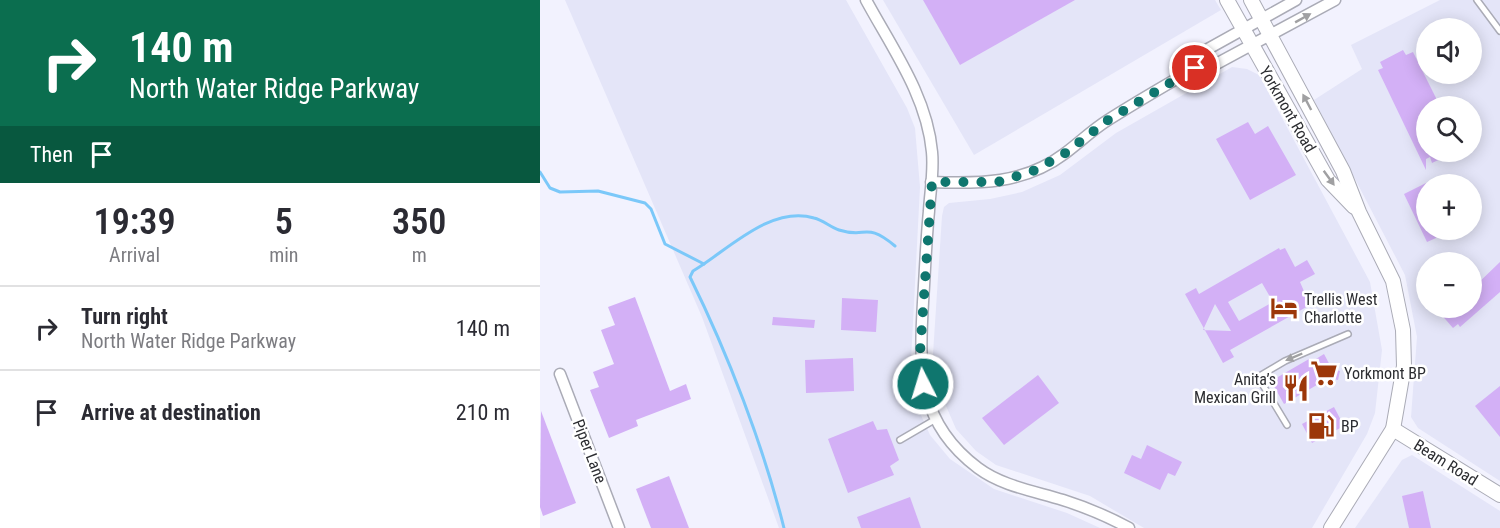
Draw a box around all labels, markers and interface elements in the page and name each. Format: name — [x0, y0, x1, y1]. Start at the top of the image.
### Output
one-way arrow — [1295, 13, 1312, 23]
map controls — [1416, 18, 1482, 318]
button: sound — [1416, 18, 1482, 84]
text: 140 m — [129, 23, 234, 72]
icon: right — [30, 24, 108, 102]
pin — [1169, 42, 1220, 93]
icon: arrive — [1178, 51, 1211, 84]
street label: Yorkmont Road — [1255, 63, 1320, 156]
text: North Water Ridge Parkway — [129, 73, 419, 105]
one-way arrow — [1302, 94, 1312, 111]
button: search — [1416, 96, 1482, 162]
icon: arrive — [85, 138, 118, 171]
text: Then — [30, 142, 73, 167]
one-way arrow — [1323, 170, 1335, 186]
button: + — [1416, 174, 1482, 240]
text: 19:39 — [94, 201, 176, 243]
text: 5 — [275, 201, 293, 243]
text: 350 — [392, 201, 446, 243]
text: Arrival — [109, 243, 160, 267]
text: min — [269, 243, 298, 267]
text: m — [412, 243, 427, 267]
button: − — [1416, 252, 1482, 318]
place label: Trellis West Charlotte — [1304, 290, 1378, 327]
hotel icon: Trellis West Charlotte — [1269, 293, 1299, 323]
text: Turn right — [81, 304, 168, 329]
icon: right — [30, 312, 63, 345]
text: 140 m — [456, 316, 510, 341]
text: North Water Ridge Parkway — [81, 329, 296, 353]
position arrow — [891, 352, 955, 416]
one-way arrow — [1286, 353, 1303, 362]
supermarket icon: Yorkmont BP — [1309, 358, 1339, 388]
place label: Yorkmont BP — [1344, 364, 1426, 383]
place label: Anita’s Mexican Grill — [1194, 370, 1276, 407]
restaurant icon: Anita’s Mexican Grill — [1281, 373, 1311, 403]
icon: arrive — [30, 396, 63, 429]
text: Arrive at destination — [81, 400, 261, 425]
text: 210 m — [456, 400, 510, 425]
fuel station icon: BP — [1306, 411, 1336, 441]
street label: Piper Lane — [569, 416, 610, 486]
place label: BP — [1341, 417, 1359, 436]
street label: Beam Road — [1410, 435, 1481, 489]

